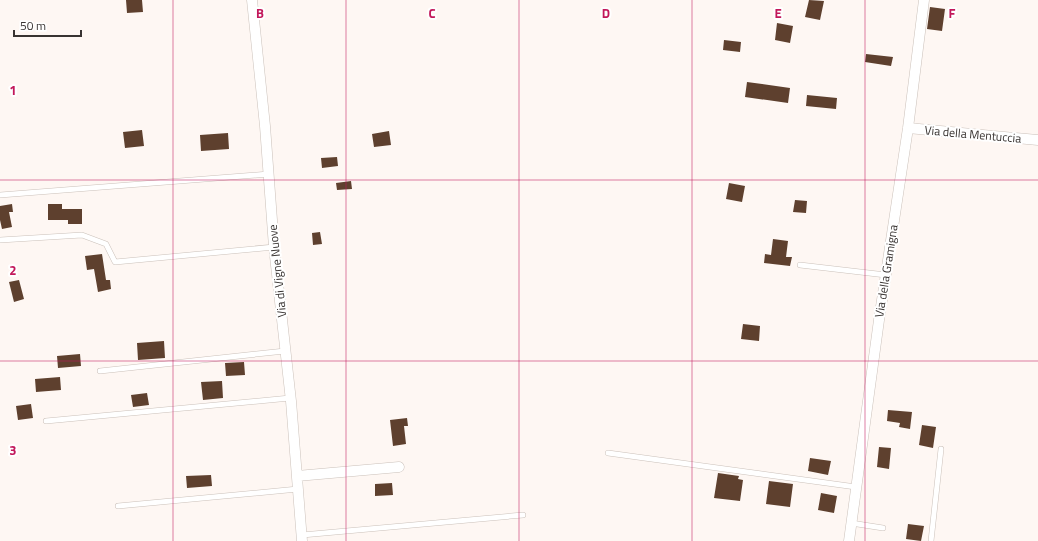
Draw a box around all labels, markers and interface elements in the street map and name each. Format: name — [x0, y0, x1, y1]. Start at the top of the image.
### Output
text: B — [256, 3, 264, 23]
text: C — [428, 3, 436, 23]
text: D — [602, 3, 610, 23]
text: E — [774, 3, 782, 23]
text: F — [949, 3, 956, 23]
scale bar — [14, 12, 81, 38]
text: 50 m — [20, 16, 46, 35]
text: 1 — [9, 80, 17, 100]
street label: Via della Mentuccia — [924, 120, 1022, 148]
street label: Via della Gramigna — [869, 223, 903, 319]
street label: Via di Vigne Nuove — [263, 224, 291, 318]
text: 2 — [9, 260, 17, 280]
text: 3 — [9, 440, 17, 460]

